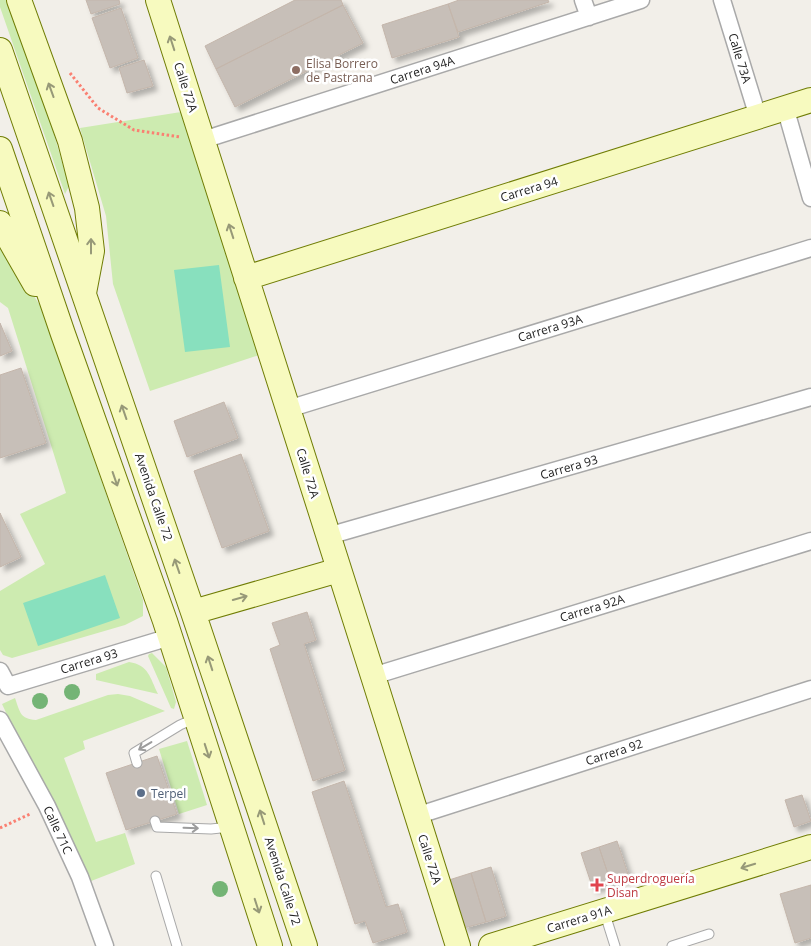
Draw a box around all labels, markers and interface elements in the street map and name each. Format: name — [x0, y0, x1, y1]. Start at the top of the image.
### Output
street label: Calle 73A — [724, 31, 756, 85]
one-way arrow — [167, 36, 176, 51]
street label: Carrera 94A — [388, 51, 457, 88]
place label: Elisa Borrero de Pastrana — [306, 55, 378, 86]
street label: Calle 72A — [170, 60, 202, 114]
marker: Elisa Borrero de Pastrana — [290, 64, 302, 76]
one-way arrow — [46, 82, 55, 98]
street label: Carrera 94 — [498, 172, 560, 206]
one-way arrow — [46, 191, 55, 207]
one-way arrow — [226, 224, 236, 240]
one-way arrow — [86, 239, 96, 255]
street label: Carrera 93A — [516, 310, 585, 346]
one-way arrow — [119, 404, 129, 420]
street label: Calle 72A — [292, 446, 324, 500]
street label: Avenida Calle 72 — [131, 451, 177, 543]
street label: Carrera 93 — [538, 451, 600, 483]
one-way arrow — [110, 471, 120, 487]
one-way arrow — [172, 558, 181, 574]
street label: Carrera 92A — [558, 590, 627, 626]
one-way arrow — [231, 592, 247, 602]
street label: Carrera 93 — [58, 644, 120, 678]
one-way arrow — [205, 655, 214, 671]
street label: Carrera 92 — [583, 735, 645, 769]
one-way arrow — [139, 742, 153, 752]
one-way arrow — [202, 743, 212, 759]
place label: Terpel — [151, 785, 186, 802]
marker: Terpel — [135, 787, 147, 799]
street label: Calle 71C — [39, 803, 77, 857]
one-way arrow — [256, 809, 266, 825]
one-way arrow — [183, 824, 199, 833]
street label: Calle 72A — [414, 832, 446, 886]
street label: Avenida Calle 72 — [261, 835, 305, 927]
one-way arrow — [740, 862, 756, 872]
place label: Superdroguería Disan — [607, 870, 695, 901]
marker: Superdroguería Disan — [591, 879, 603, 891]
one-way arrow — [253, 897, 262, 913]
street label: Carrera 91A — [545, 901, 614, 937]

